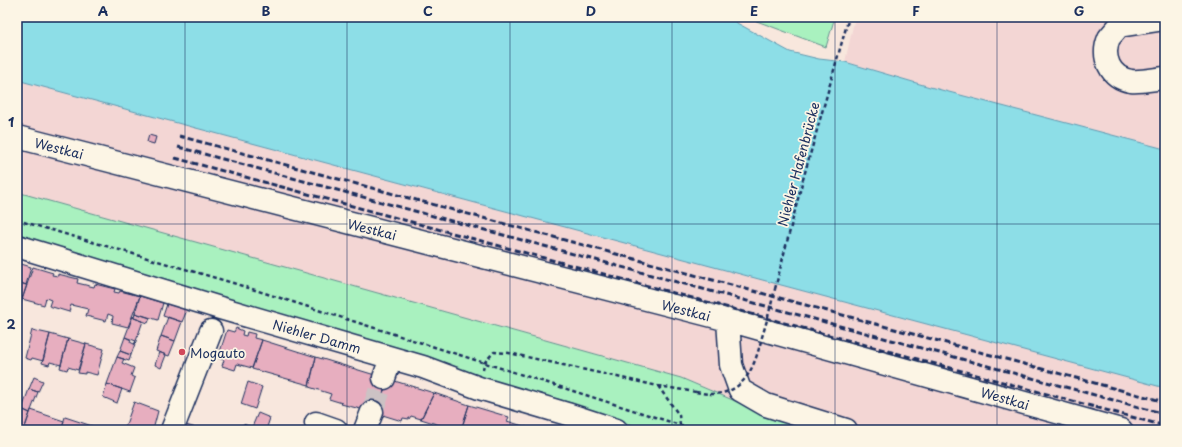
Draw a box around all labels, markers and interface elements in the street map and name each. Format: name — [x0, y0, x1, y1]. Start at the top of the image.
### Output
text: A — [98, 1, 108, 20]
text: B — [262, 1, 271, 20]
text: C — [423, 1, 433, 20]
text: D — [586, 1, 596, 20]
text: E — [750, 1, 758, 20]
text: F — [912, 1, 920, 20]
text: G — [1074, 1, 1084, 20]
street label: Niehler Hafenbrücke — [772, 100, 824, 228]
text: 1 — [8, 112, 14, 131]
street label: Westkai — [33, 133, 85, 163]
street label: Westkai — [346, 214, 398, 244]
street label: Westkai — [660, 295, 712, 325]
text: 2 — [6, 314, 16, 333]
street label: Niehler Damm — [271, 314, 363, 358]
place label: Mogauto — [190, 343, 245, 362]
marker: Mogauto — [177, 347, 187, 357]
street label: Westkai — [978, 382, 1032, 414]

